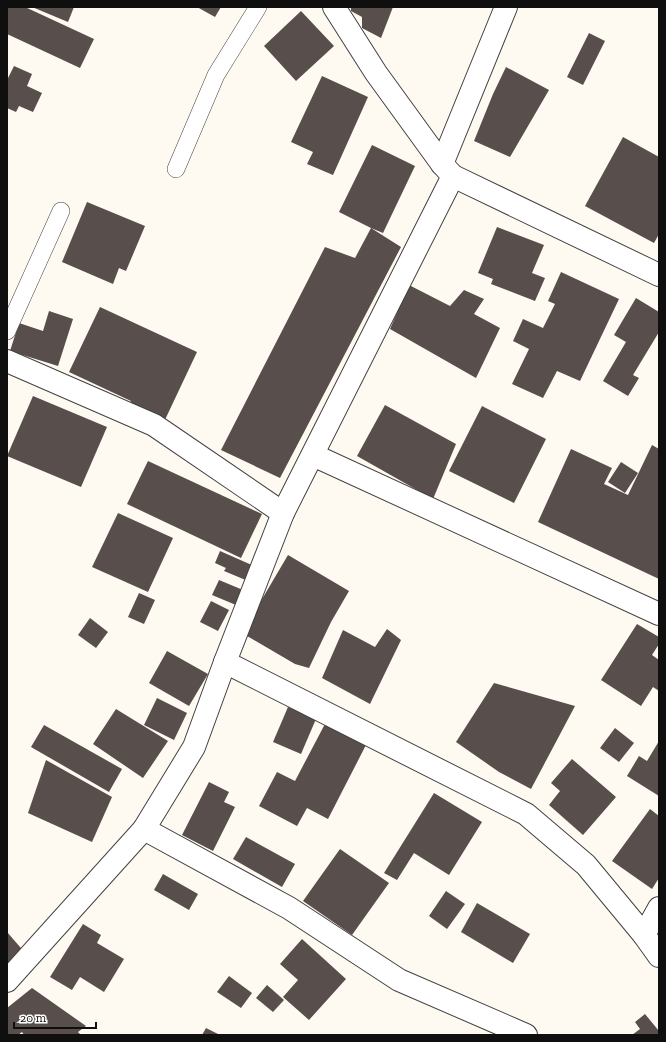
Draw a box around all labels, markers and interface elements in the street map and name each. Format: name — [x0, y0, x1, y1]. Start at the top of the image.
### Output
scale bar — [14, 1004, 96, 1030]
text: 20 m — [20, 1011, 47, 1025]

